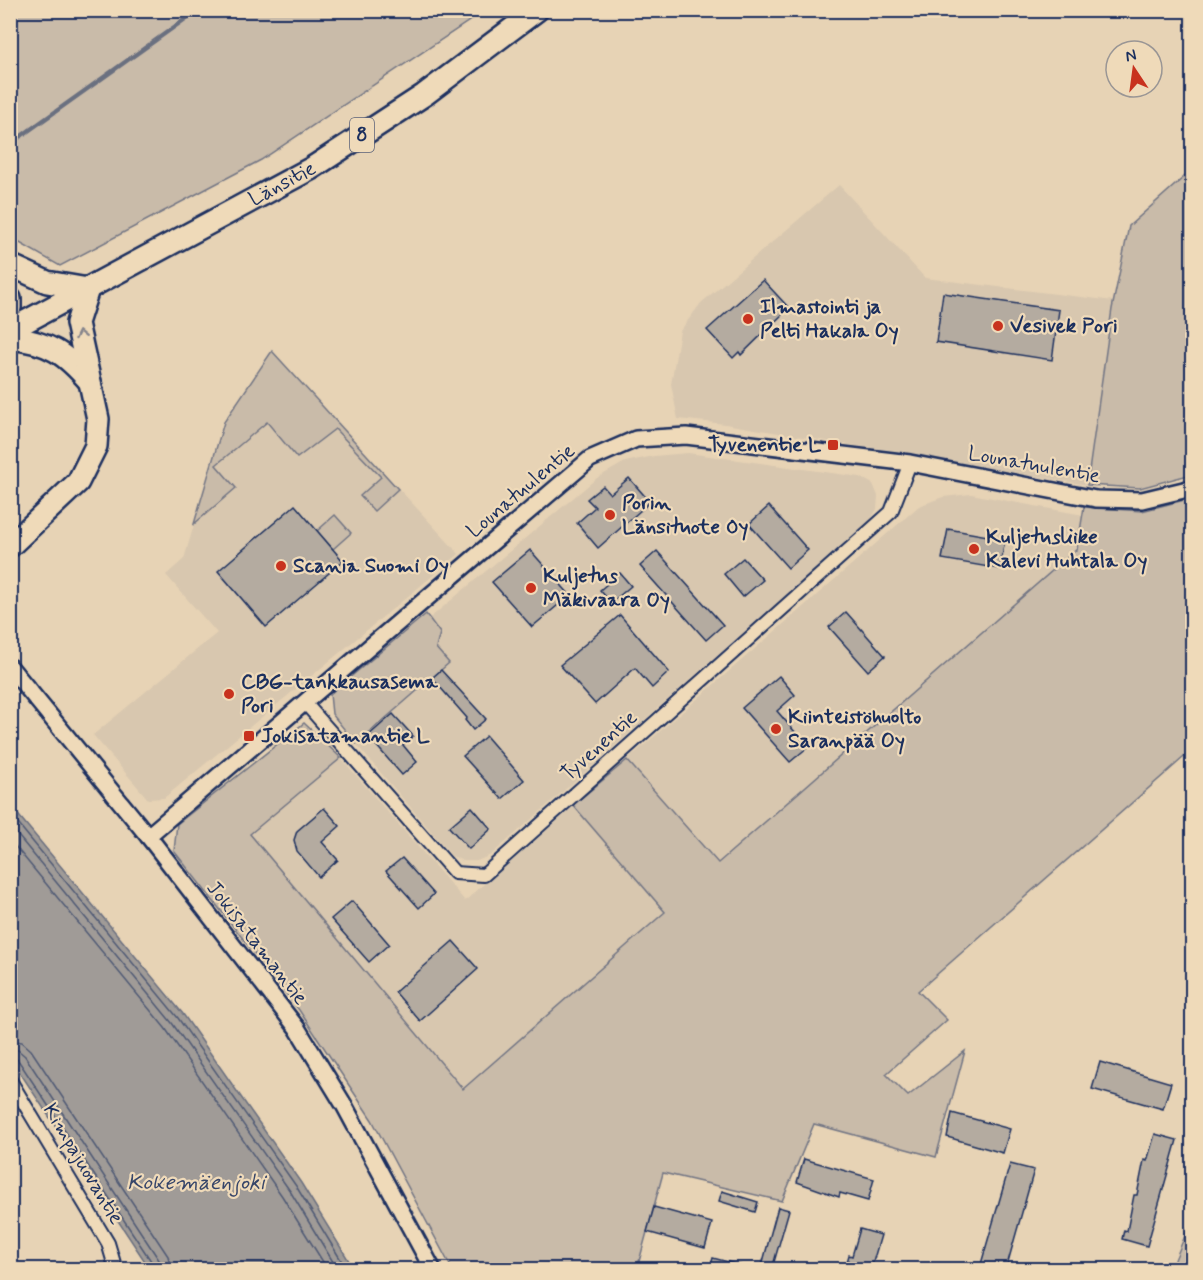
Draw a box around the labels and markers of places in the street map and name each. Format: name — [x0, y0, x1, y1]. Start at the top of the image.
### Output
place label: Ilmastointi ja Pelti Hakala Oy — [760, 293, 899, 345]
marker: Ilmastointi ja Pelti Hakala Oy — [741, 312, 755, 326]
place label: Vesivek Pori — [1010, 312, 1118, 340]
marker: Vesivek Pori — [991, 319, 1005, 333]
place label: Tyvenentie L — [708, 431, 822, 459]
marker: Tyvenentie L — [826, 438, 840, 452]
place label: Porin Länsituote Oy — [622, 489, 749, 541]
marker: Porin Länsituote Oy — [603, 508, 617, 522]
place label: Kuljetusliike Kalevi Huhtala Oy — [986, 523, 1147, 575]
marker: Kuljetusliike Kalevi Huhtala Oy — [967, 542, 981, 556]
place label: Scania Suomi Oy — [293, 552, 449, 580]
marker: Scania Suomi Oy — [274, 559, 288, 573]
place label: Kuljetus Mäkivaara Oy — [543, 562, 670, 614]
marker: Kuljetus Mäkivaara Oy — [524, 581, 538, 595]
place label: CBG-tankkausasema Pori — [241, 668, 439, 720]
marker: CBG-tankkausasema Pori — [222, 687, 236, 701]
place label: Kiinteistöhuolto Saranpää Oy — [788, 703, 921, 755]
place label: Jokisatamantie L — [261, 722, 431, 750]
marker: Kiinteistöhuolto Saranpää Oy — [769, 722, 783, 736]
marker: Jokisatamantie L — [242, 729, 256, 743]

